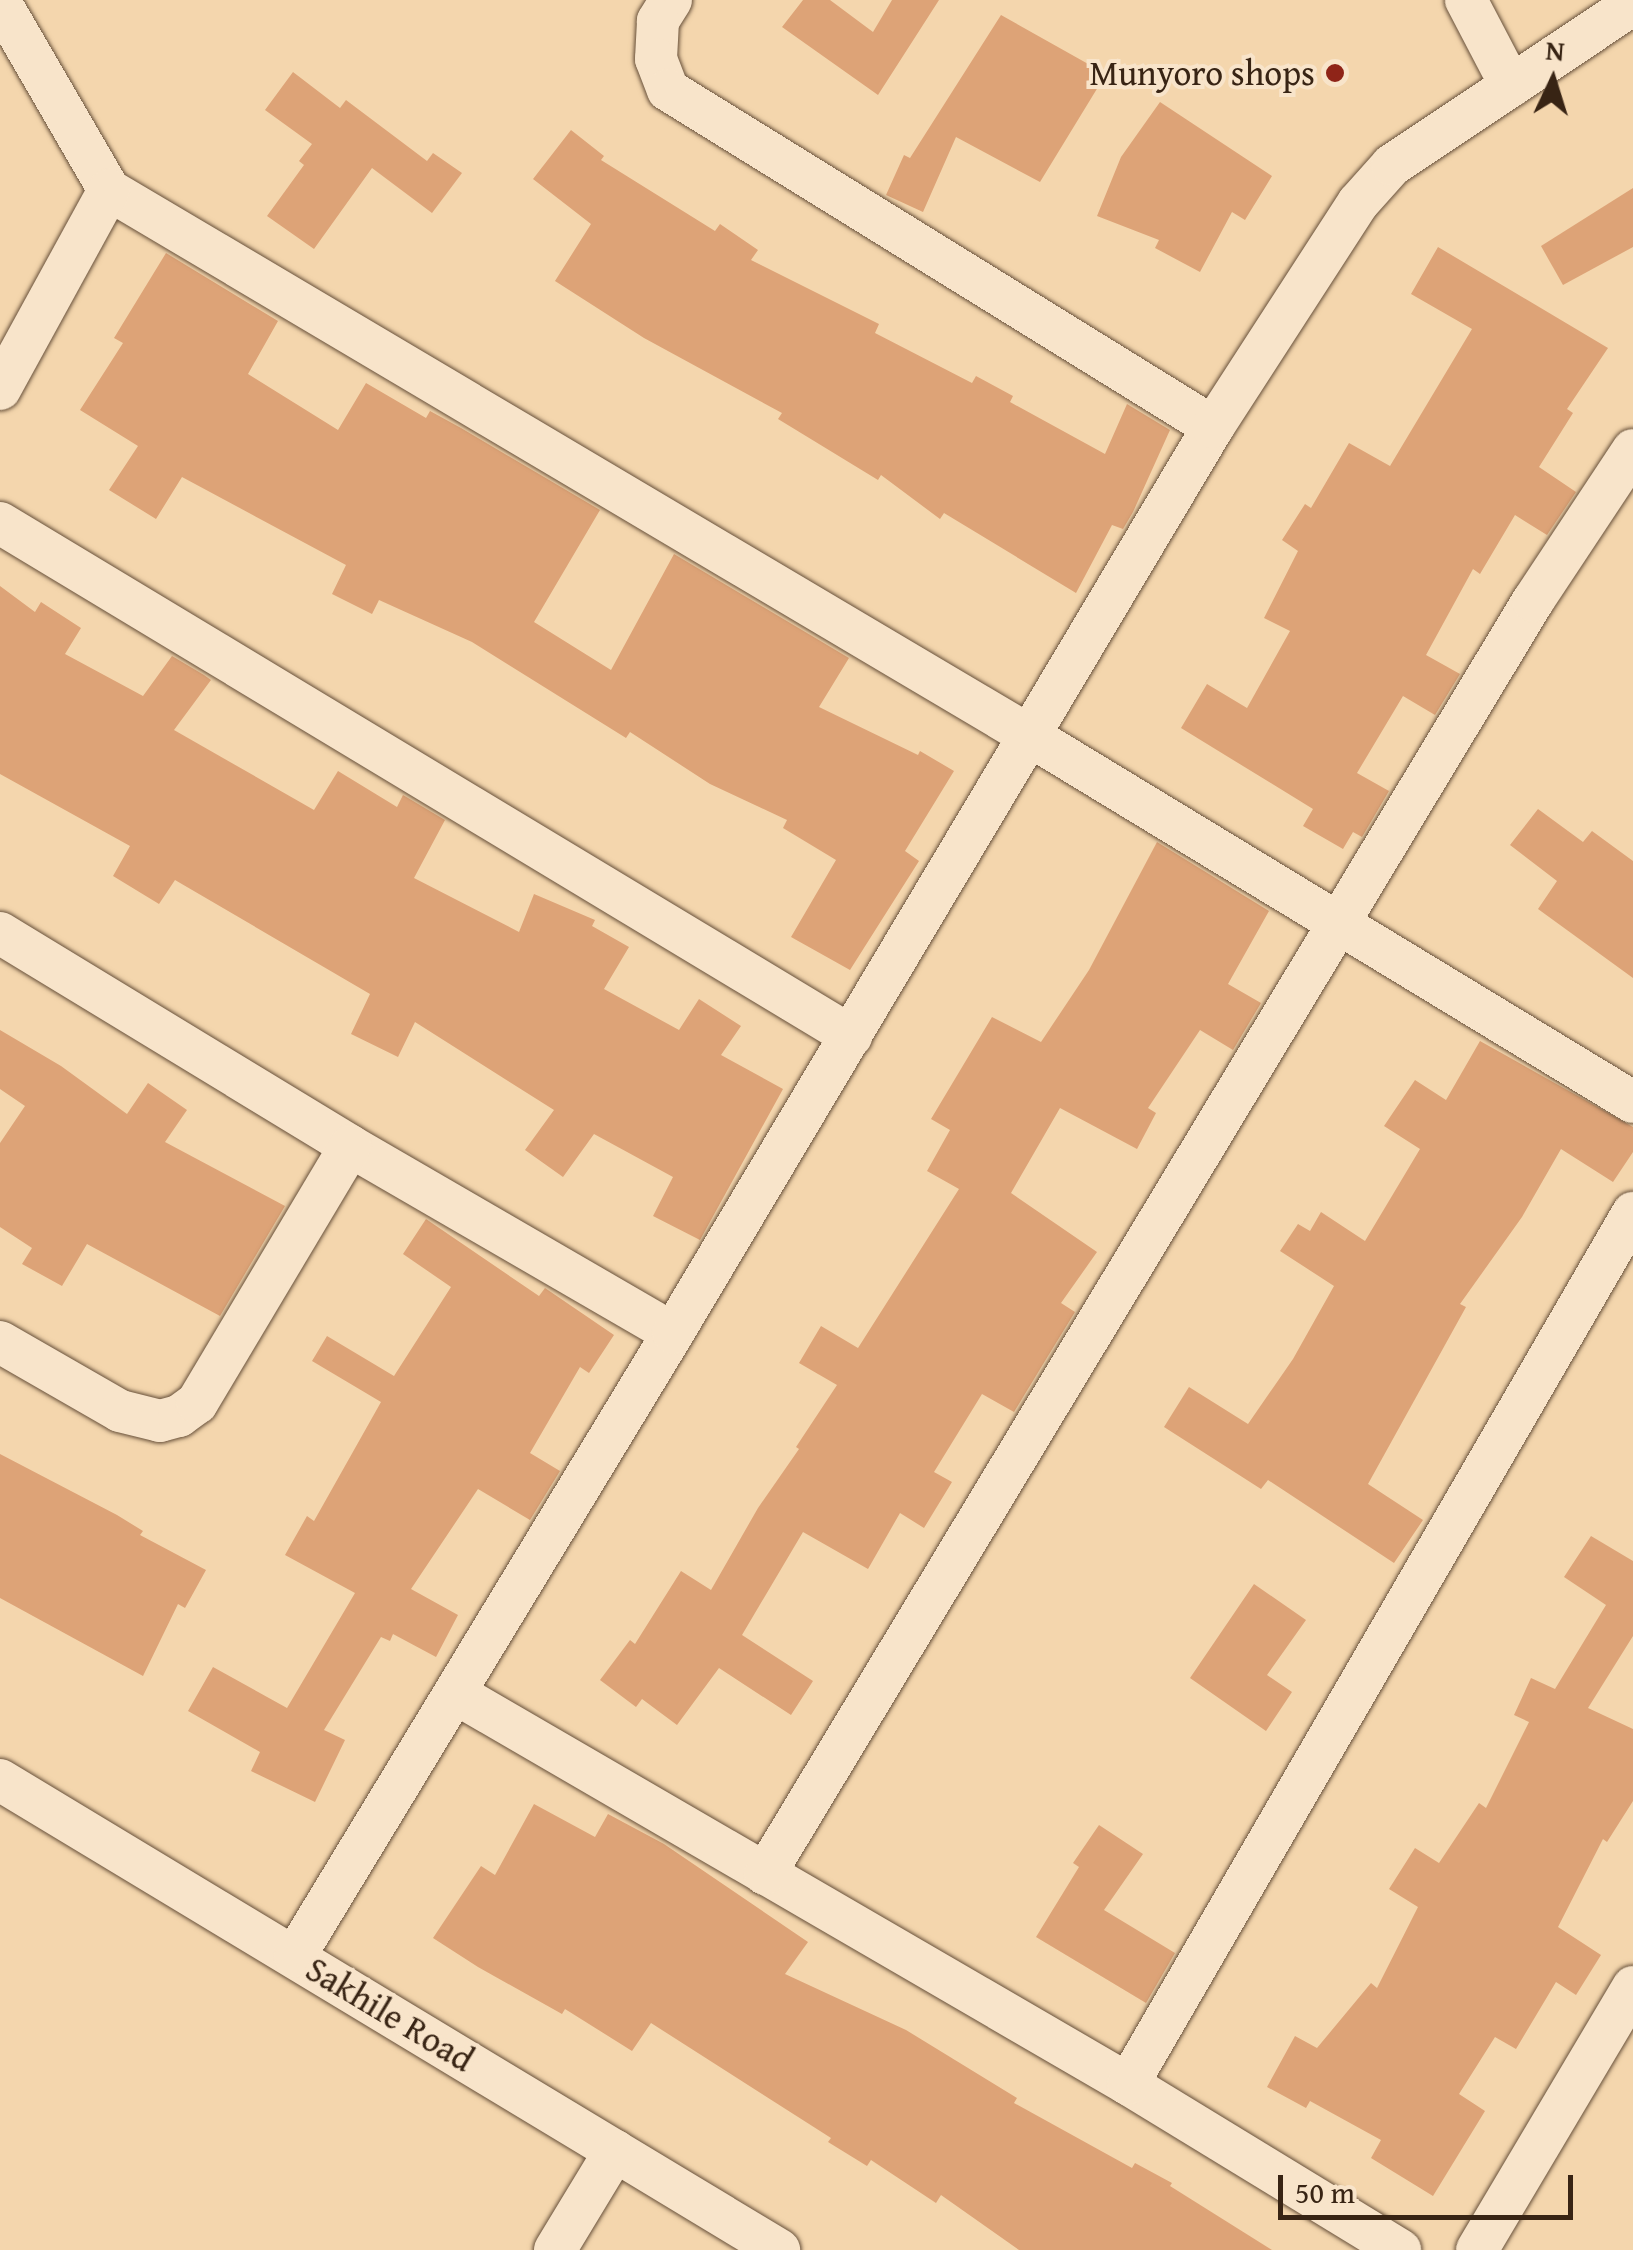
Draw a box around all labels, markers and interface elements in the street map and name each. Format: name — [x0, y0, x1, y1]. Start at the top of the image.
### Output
text: N — [1544, 28, 1566, 71]
north arrow — [1503, 30, 1603, 130]
place label: Munyoro shops — [1089, 52, 1315, 94]
marker: Munyoro shops — [1324, 62, 1346, 84]
street label: Sakhile Road — [299, 1948, 481, 2080]
scale bar — [1283, 2155, 1578, 2217]
text: 50 m — [1295, 2170, 1355, 2214]

